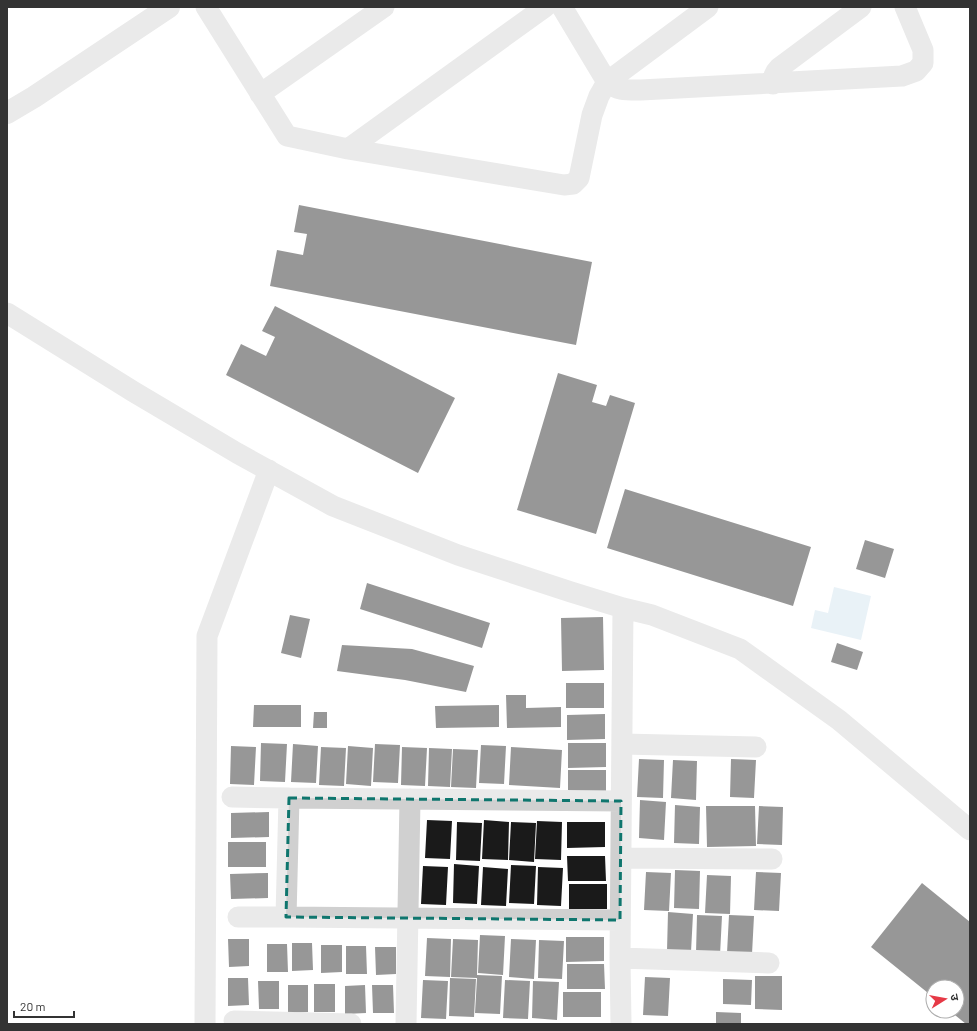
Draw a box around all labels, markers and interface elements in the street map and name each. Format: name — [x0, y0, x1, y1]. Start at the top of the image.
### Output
north arrow — [925, 979, 965, 1019]
scale bar — [14, 993, 74, 1019]
text: उ — [948, 993, 962, 1002]
text: 20 m — [20, 999, 46, 1013]

